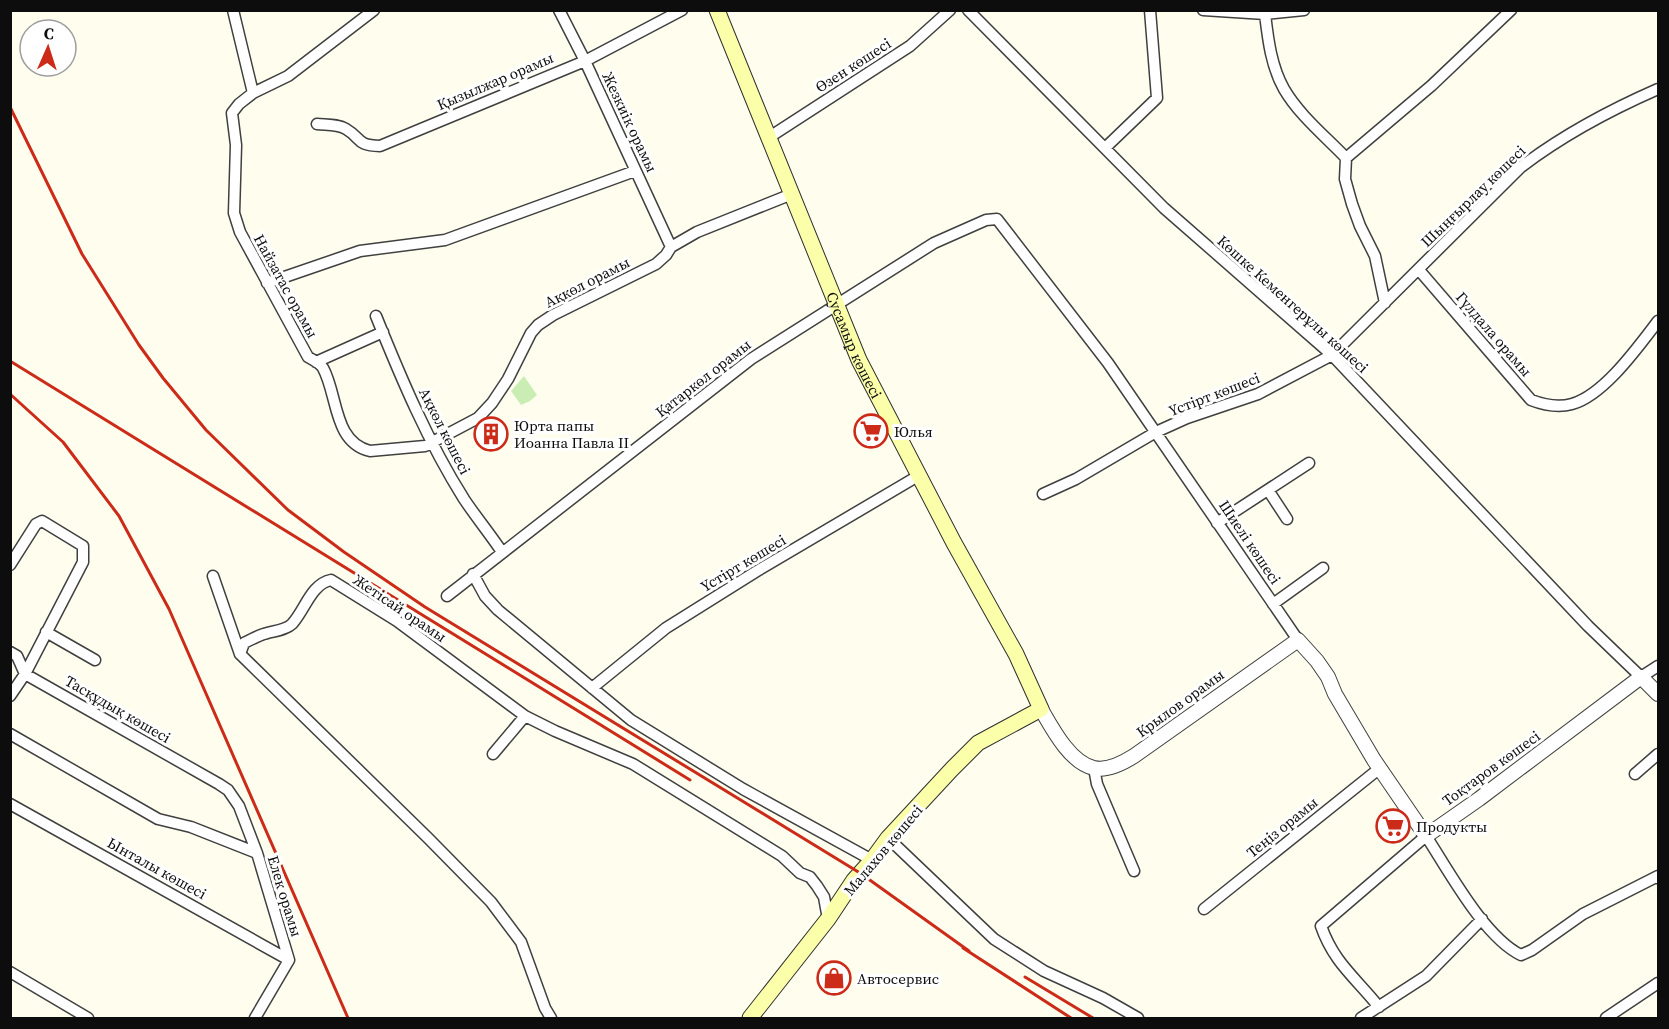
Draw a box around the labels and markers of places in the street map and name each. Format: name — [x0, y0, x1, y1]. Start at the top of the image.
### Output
supermarket icon: Юлья — [853, 413, 889, 449]
place label: Юрта папы Иоанна Павла II — [514, 415, 629, 453]
building icon: Юрта папы Иоанна Павла II — [473, 416, 509, 452]
place label: Юлья — [894, 421, 933, 442]
supermarket icon: Продукты — [1375, 808, 1411, 844]
place label: Продукты — [1416, 816, 1487, 837]
shop icon: Автосервис — [816, 960, 852, 996]
place label: Автосервис — [857, 968, 939, 989]

